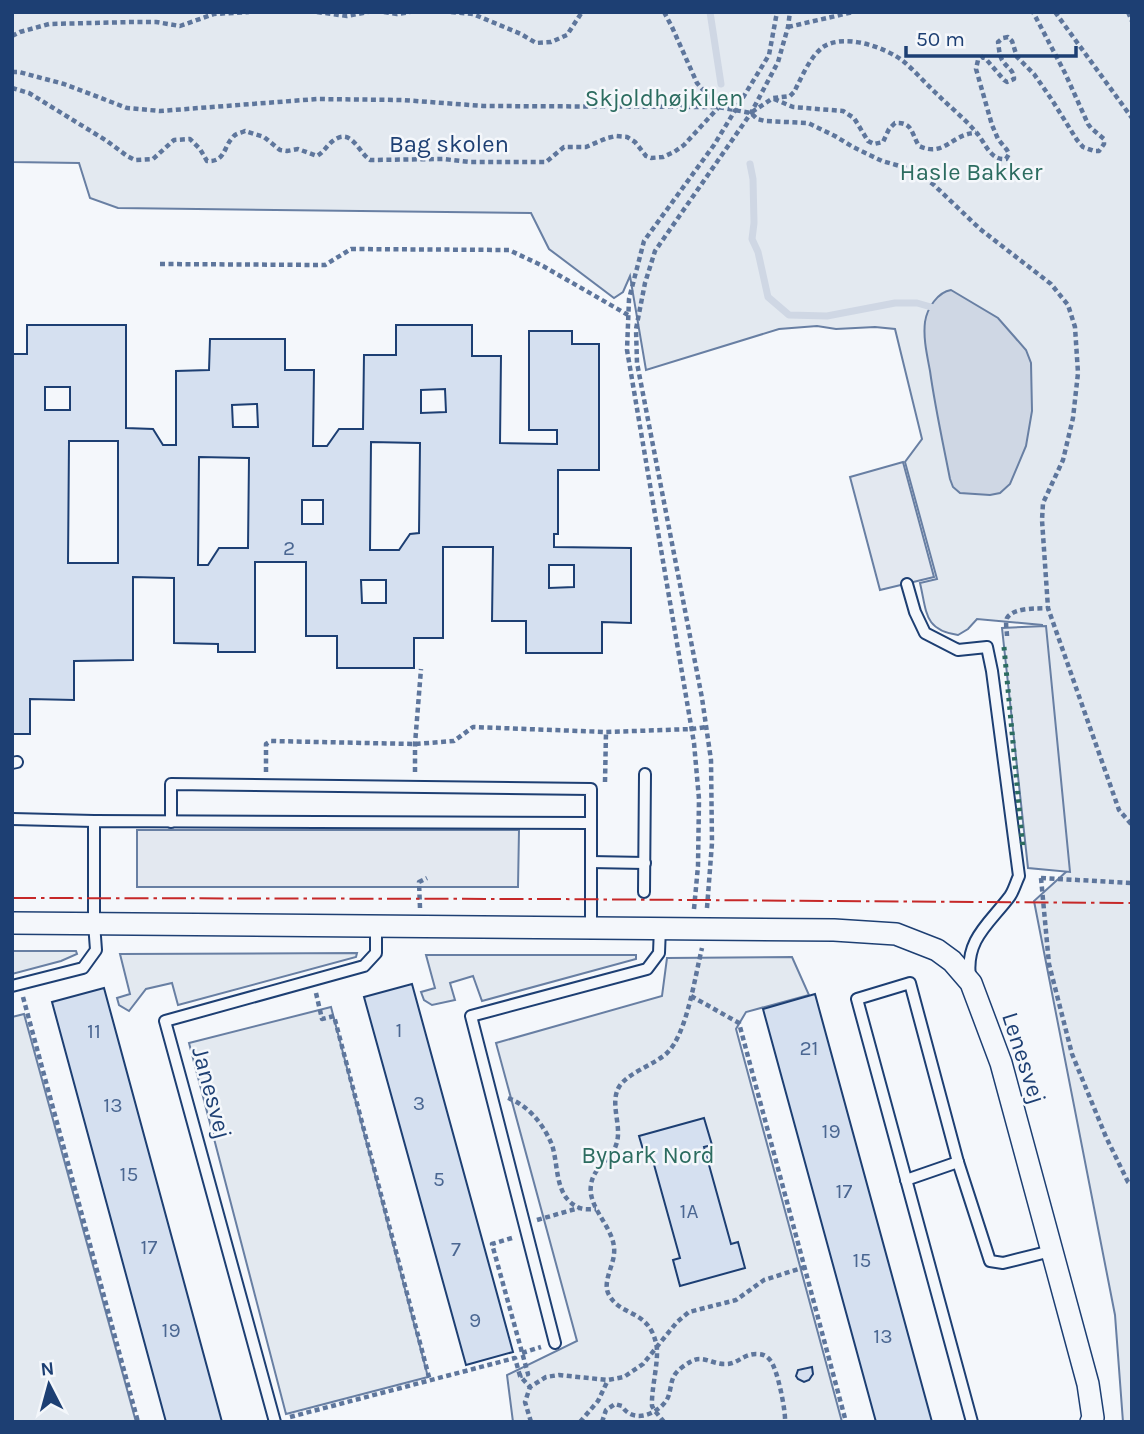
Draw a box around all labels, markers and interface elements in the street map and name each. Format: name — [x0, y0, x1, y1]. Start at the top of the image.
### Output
scale bar — [906, 14, 1076, 58]
text: 50 m — [916, 27, 965, 51]
park label: Skjoldhøjkilen — [585, 84, 743, 112]
street label: Bag skolen — [389, 130, 509, 158]
park label: Hasle Bakker — [900, 158, 1043, 186]
house number: 2 — [283, 536, 295, 560]
street label: Lenesvej — [996, 1009, 1052, 1107]
house number: 1 — [396, 1018, 402, 1042]
house number: 11 — [87, 1019, 101, 1043]
house number: 21 — [799, 1036, 819, 1060]
street label: Janesvej — [186, 1044, 238, 1142]
house number: 3 — [413, 1091, 425, 1115]
house number: 13 — [103, 1093, 123, 1117]
house number: 19 — [821, 1119, 841, 1143]
park label: Bypark Nord — [581, 1141, 715, 1169]
house number: 15 — [120, 1162, 138, 1186]
house number: 5 — [433, 1167, 445, 1191]
house number: 17 — [836, 1179, 853, 1203]
house number: 1A — [679, 1199, 699, 1223]
house number: 17 — [141, 1235, 158, 1259]
house number: 7 — [451, 1237, 461, 1261]
house number: 15 — [853, 1248, 871, 1272]
house number: 9 — [469, 1308, 481, 1332]
house number: 19 — [161, 1318, 181, 1342]
house number: 13 — [873, 1324, 893, 1348]
north arrow — [14, 1350, 84, 1420]
text: N — [39, 1357, 55, 1381]

